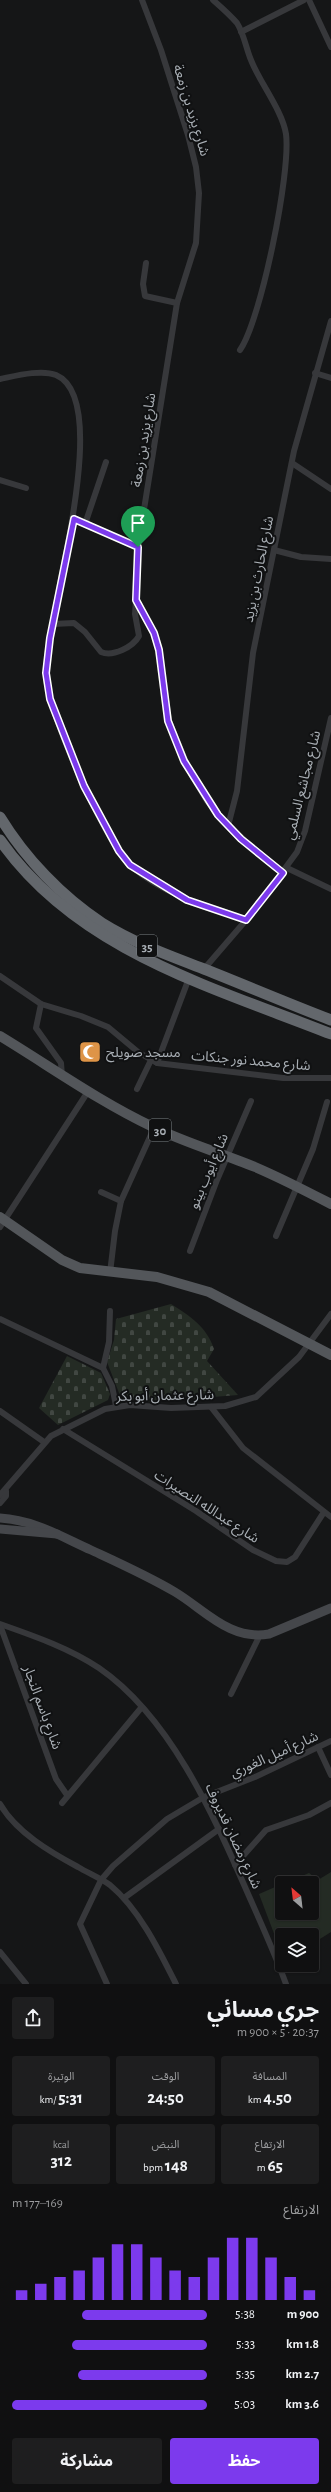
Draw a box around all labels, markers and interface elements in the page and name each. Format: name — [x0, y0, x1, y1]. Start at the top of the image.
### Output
street label: شارع يزيد بن زمعة — [168, 63, 212, 159]
street label: شارع يزيد بن زمعة — [130, 392, 161, 489]
pin — [121, 506, 155, 547]
icon: arrive — [127, 512, 149, 534]
street label: شارع الحارث بن يزيد — [242, 515, 279, 624]
street label: شارع مجاشع السلمي — [283, 729, 326, 842]
road number: 35 — [137, 935, 157, 957]
mosque icon: مسجد صويلح — [77, 1039, 103, 1065]
place label: مسجد صويلح — [106, 1046, 181, 1063]
street label: شارع محمد نور جنكات — [190, 1049, 311, 1076]
road number: 30 — [149, 1119, 171, 1141]
street label: شارع أيوب بينو — [184, 1131, 234, 1212]
street label: شارع عثمان أبو بكر — [115, 1385, 214, 1407]
street label: شارع عبدالله النصيرات — [150, 1468, 261, 1548]
street label: شارع باسم النجار — [17, 1662, 64, 1752]
street label: شارع أميل الغوري — [227, 1727, 322, 1784]
street label: شارع رمضان قديروف — [200, 1782, 264, 1892]
north arrow — [275, 1876, 319, 1920]
map controls — [275, 1876, 319, 1972]
button: layers — [275, 1928, 319, 1972]
button: share — [12, 1997, 54, 2039]
text: جري مسائي — [207, 1999, 319, 2021]
text: 20:37 · 5 × 900 m — [237, 2026, 319, 2039]
text: الوتيرة — [48, 2071, 74, 2082]
text: الوقت — [152, 2071, 179, 2082]
text: المسافة — [253, 2071, 287, 2082]
text: 5:31 — [58, 2089, 83, 2106]
text: 24:50 — [147, 2089, 184, 2106]
text: 4.50 — [263, 2089, 292, 2106]
text: /km — [39, 2094, 58, 2105]
text: km — [248, 2094, 263, 2105]
text: kcal — [53, 2139, 70, 2150]
text: النبض — [152, 2139, 179, 2150]
text: الارتفاع — [255, 2139, 285, 2150]
text: 312 — [50, 2152, 72, 2169]
text: 148 — [165, 2157, 188, 2174]
text: 65 — [267, 2157, 283, 2174]
text: bpm — [143, 2162, 165, 2173]
text: m — [257, 2162, 267, 2173]
text: 169–177 m — [12, 2197, 63, 2210]
text: الارتفاع — [283, 2204, 319, 2217]
text: 5:38 — [235, 2308, 255, 2321]
text: 900 m — [287, 2308, 319, 2321]
text: 5:33 — [236, 2338, 255, 2351]
text: 1.8 km — [286, 2338, 319, 2351]
text: 5:35 — [236, 2368, 255, 2381]
text: 2.7 km — [285, 2368, 319, 2381]
text: 5:03 — [234, 2398, 255, 2411]
text: 3.6 km — [285, 2398, 319, 2411]
button: مشاركة — [12, 2438, 162, 2484]
button: حفظ — [170, 2438, 319, 2484]

